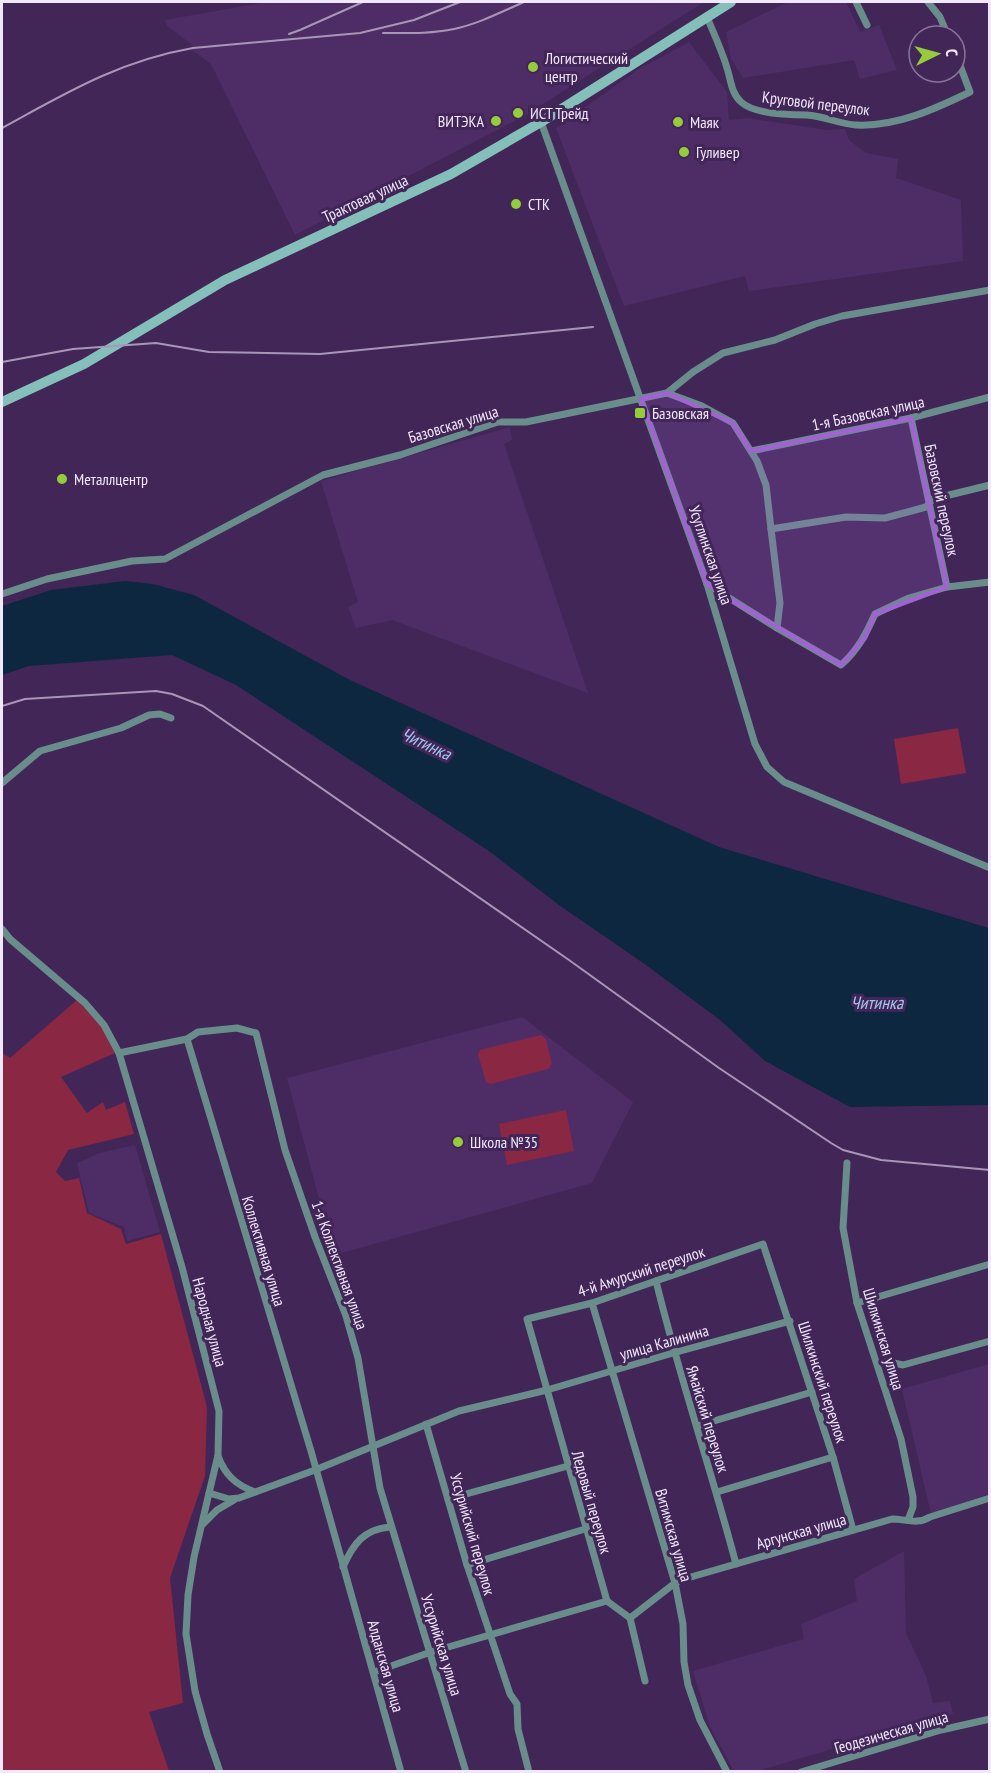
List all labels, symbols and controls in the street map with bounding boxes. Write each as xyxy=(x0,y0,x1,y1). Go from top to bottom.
north arrow xyxy=(907,24,967,84)
place label: Логистический центр xyxy=(544,48,628,86)
text: С xyxy=(942,48,962,58)
marker: Логистический центр xyxy=(526,60,540,74)
street label: Круговой переулок xyxy=(761,86,872,120)
place label: ИСТ Трейд xyxy=(530,103,589,123)
marker: ИСТ Трейд xyxy=(511,106,525,120)
place label: ВИТЭКА xyxy=(438,111,484,131)
place label: Маяк xyxy=(690,112,720,132)
marker: ВИТЭКА xyxy=(489,114,503,128)
marker: Маяк xyxy=(671,115,685,129)
place label: Гуливер xyxy=(696,142,740,162)
marker: Гуливер xyxy=(677,145,691,159)
street label: Трактовая улица xyxy=(319,169,411,227)
place label: СТК xyxy=(528,194,550,214)
marker: СТК xyxy=(509,197,523,211)
street label: 1-я Базовская улица xyxy=(810,391,926,435)
street label: Базовская улица xyxy=(406,401,500,447)
place label: Базовская xyxy=(652,403,709,423)
marker: Базовская xyxy=(633,406,647,420)
street label: Базовский переулок xyxy=(920,442,964,559)
place label: Металлцентр xyxy=(74,469,148,489)
marker: Металлцентр xyxy=(55,472,69,486)
street label: Усуглинская улица xyxy=(685,503,737,607)
water label: Читинка xyxy=(398,722,455,765)
water label: Читинка xyxy=(851,991,904,1014)
place label: Школа №35 xyxy=(470,1132,538,1152)
marker: Школа №35 xyxy=(451,1135,465,1149)
street label: Коллективная улица xyxy=(238,1194,290,1308)
street label: 1-я Коллективная улица xyxy=(307,1198,373,1332)
street label: 4-й Амурский переулок xyxy=(575,1241,708,1301)
street label: Народная улица xyxy=(188,1275,232,1369)
street label: Шилкинская улица xyxy=(859,1286,909,1392)
street label: Шилкинский переулок xyxy=(794,1319,852,1446)
street label: улица Калинина xyxy=(617,1320,711,1364)
street label: Ямайский переулок xyxy=(682,1363,734,1476)
street label: Ледовый переулок xyxy=(567,1447,616,1556)
street label: Уссурийский переулок xyxy=(446,1471,500,1598)
street label: Витимская улица xyxy=(651,1486,697,1584)
street label: Аргунская улица xyxy=(754,1509,848,1553)
street label: Уссурийская улица xyxy=(417,1592,467,1698)
street label: Алданская улица xyxy=(363,1618,409,1714)
street label: Геодезическая улица xyxy=(832,1706,950,1758)

